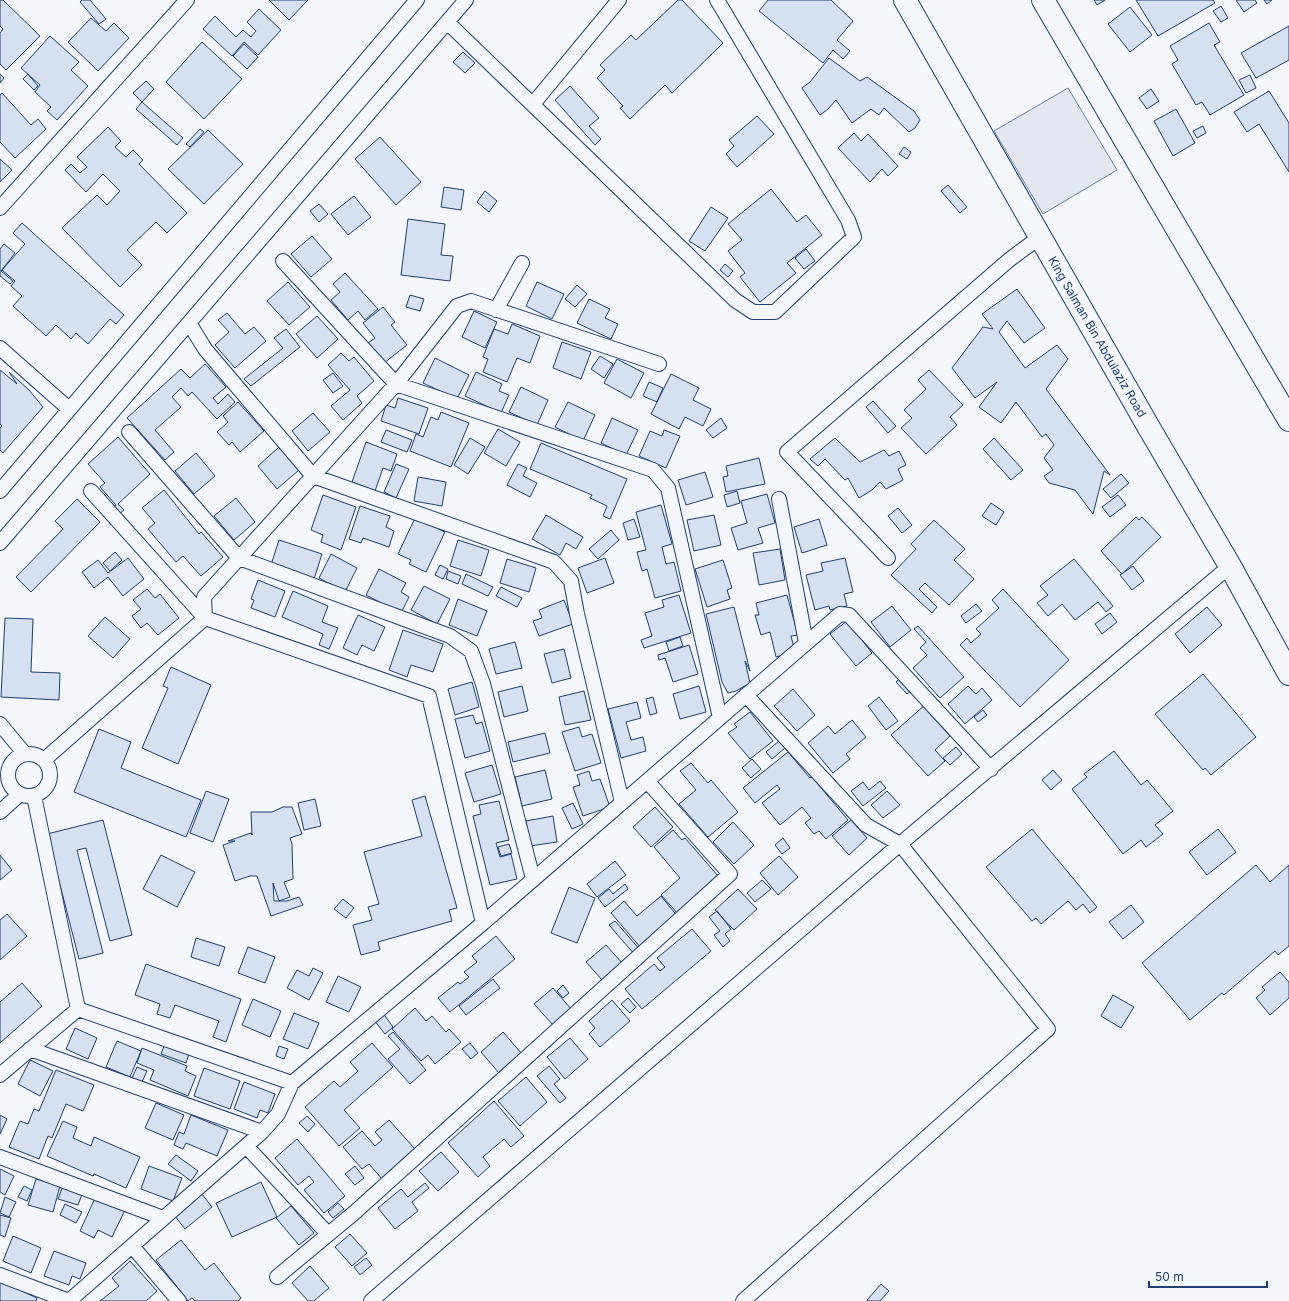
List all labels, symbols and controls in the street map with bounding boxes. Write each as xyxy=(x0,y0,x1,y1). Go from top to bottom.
street label: King Salman Bin Abdulaziz Road xyxy=(1045,254,1150,420)
scale bar xyxy=(1149,1263,1267,1289)
text: 50 m xyxy=(1155,1269,1184,1284)

